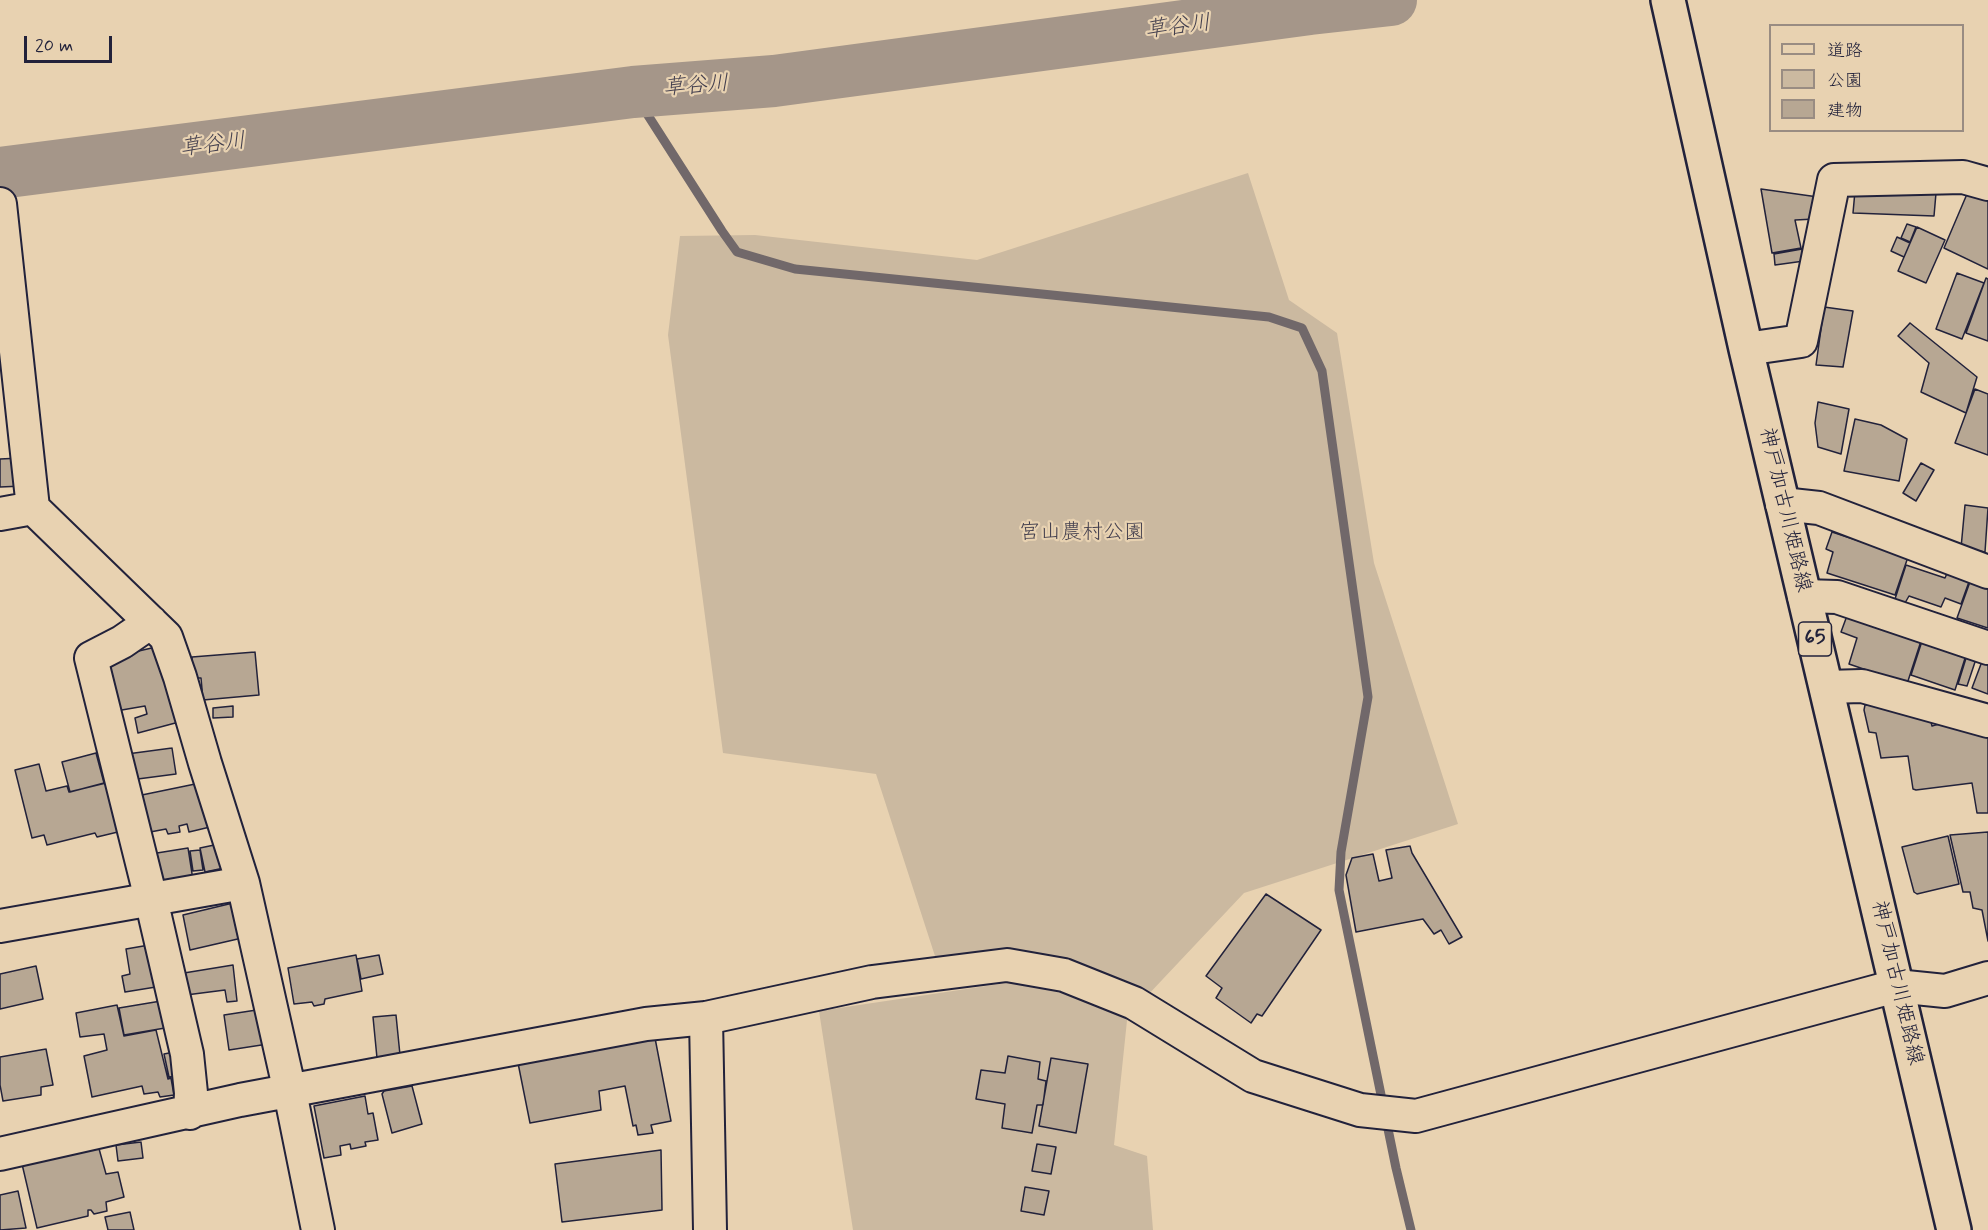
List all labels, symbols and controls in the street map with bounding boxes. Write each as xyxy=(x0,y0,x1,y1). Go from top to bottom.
water label: 草谷川 xyxy=(1144,11,1212,45)
scale bar xyxy=(27,24,116,62)
legend xyxy=(1769,24,1964,132)
text: 20 m xyxy=(35,34,73,58)
text: 道路 xyxy=(1827,39,1863,63)
text: 公園 xyxy=(1827,69,1863,93)
water label: 草谷川 xyxy=(662,72,730,102)
text: 建物 xyxy=(1827,99,1863,123)
water label: 草谷川 xyxy=(179,129,247,163)
street label: 神戸加古川姫路線 xyxy=(1753,425,1815,595)
park label: 宮山農村公園 xyxy=(1019,521,1145,547)
road number: 65 xyxy=(1798,622,1832,656)
street label: 神戸加古川姫路線 xyxy=(1865,898,1927,1068)

